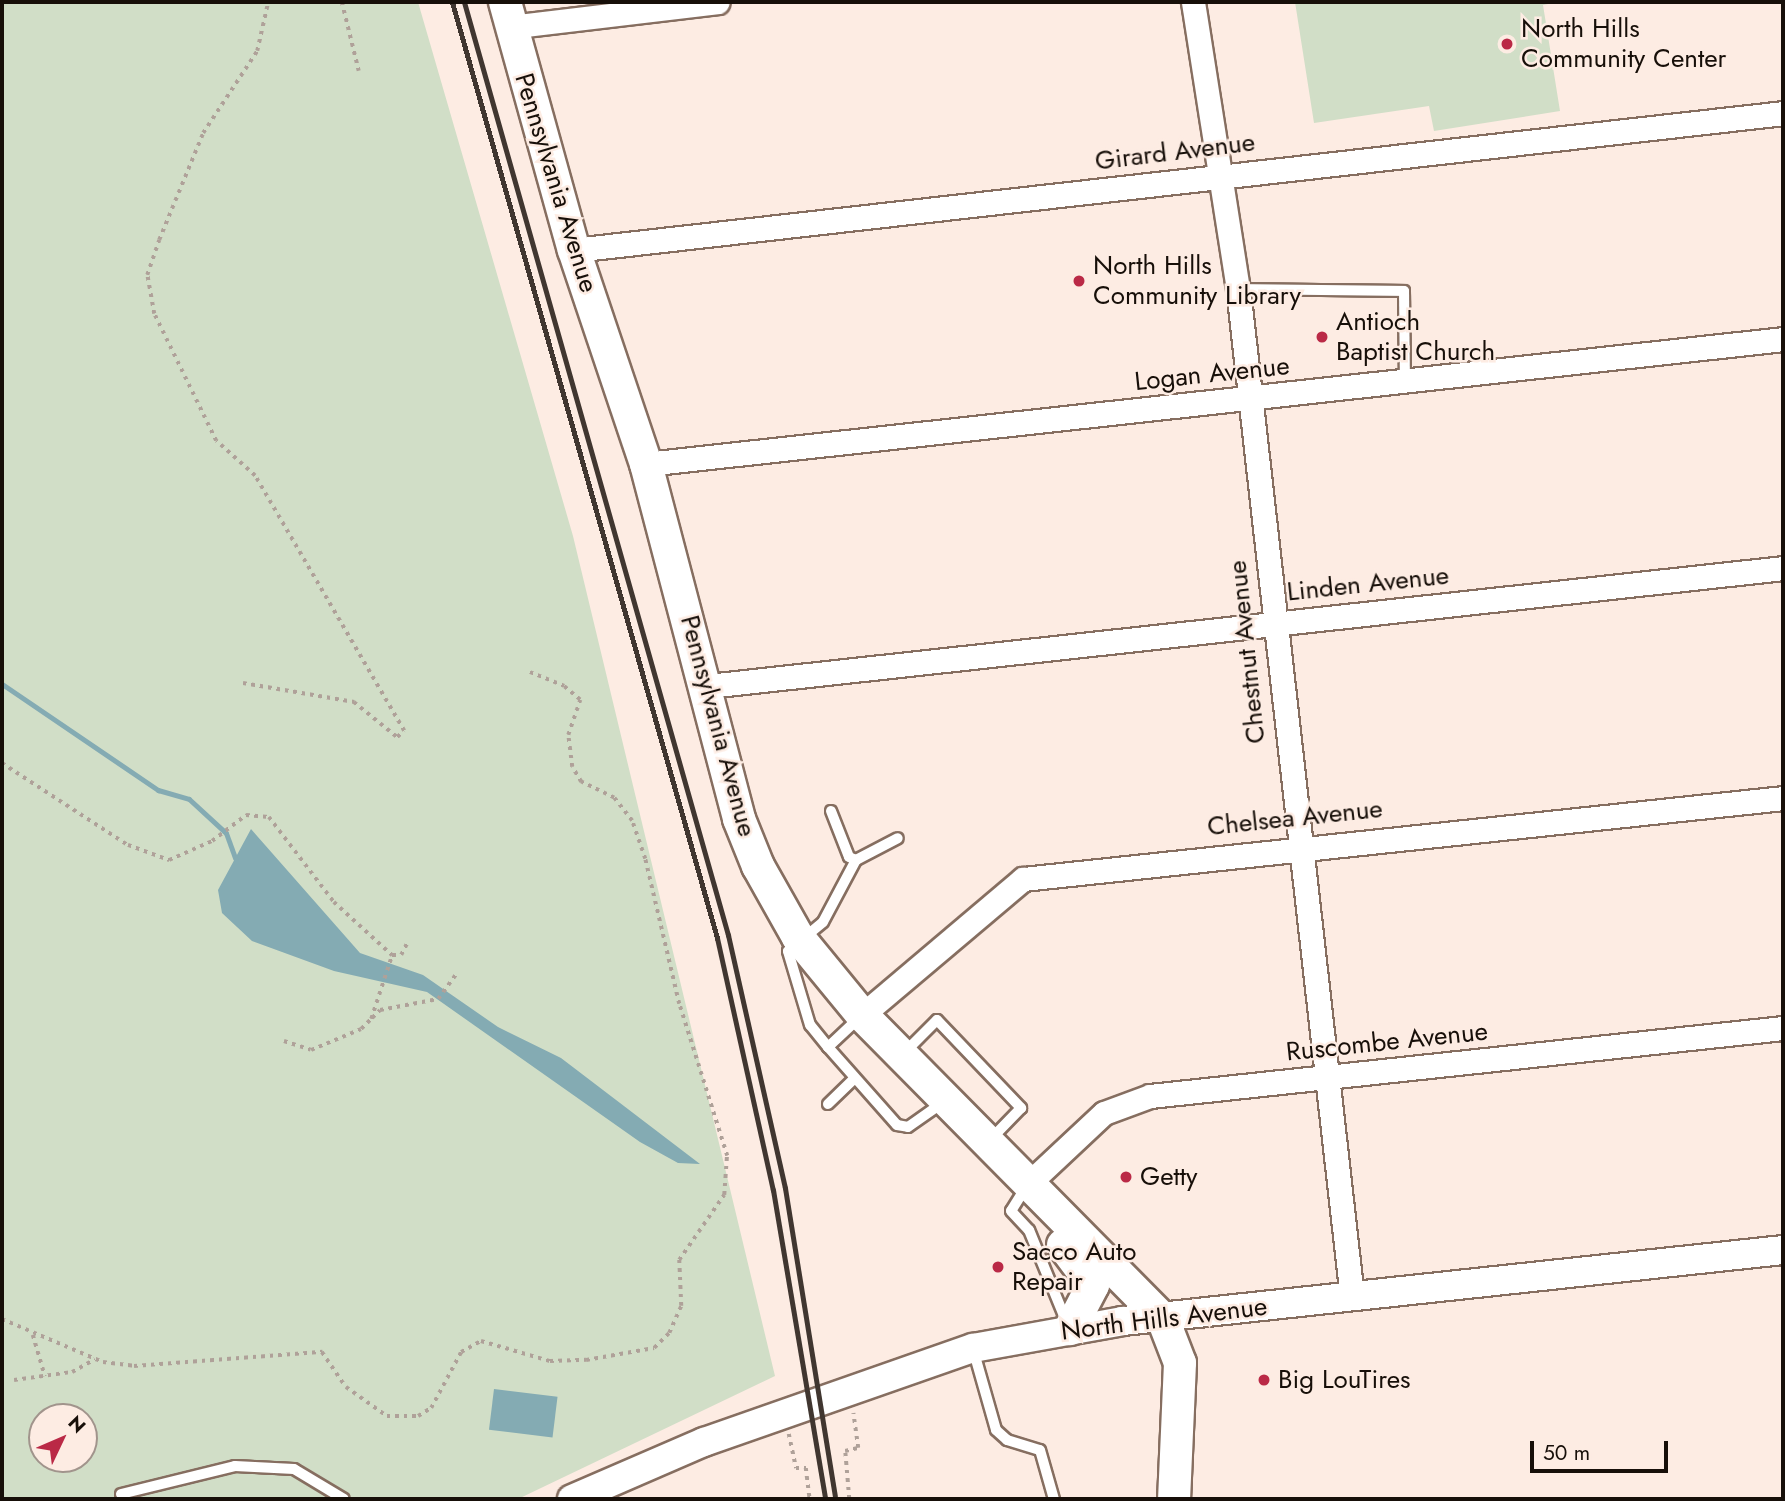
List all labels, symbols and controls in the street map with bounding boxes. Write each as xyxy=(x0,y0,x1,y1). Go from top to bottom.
place label: North Hills Community Center xyxy=(1521,13,1727,74)
marker: North Hills Community Center xyxy=(1499,36,1515,52)
street label: Pennsylvania Avenue xyxy=(508,70,604,296)
street label: Girard Avenue xyxy=(1093,127,1257,177)
place label: North Hills Community Library xyxy=(1093,250,1301,312)
marker: North Hills Community Library xyxy=(1071,273,1087,289)
place label: Antioch Baptist Church xyxy=(1336,306,1495,368)
marker: Antioch Baptist Church xyxy=(1314,329,1330,345)
street label: Logan Avenue xyxy=(1133,350,1291,398)
street label: Chestnut Avenue xyxy=(1222,559,1272,745)
street label: Linden Avenue xyxy=(1285,560,1451,608)
street label: Pennsylvania Avenue xyxy=(673,612,763,840)
street label: Chelsea Avenue xyxy=(1206,793,1384,843)
street label: Ruscombe Avenue xyxy=(1285,1016,1489,1068)
place label: Getty xyxy=(1140,1161,1197,1193)
marker: Getty xyxy=(1118,1169,1134,1185)
place label: Sacco Auto Repair xyxy=(1012,1236,1136,1298)
marker: Sacco Auto Repair xyxy=(990,1259,1006,1275)
street label: North Hills Avenue xyxy=(1059,1291,1269,1347)
place label: Big LouTires xyxy=(1278,1364,1411,1396)
marker: Big LouTires xyxy=(1256,1372,1272,1388)
north arrow xyxy=(28,1403,98,1473)
text: N xyxy=(62,1410,92,1439)
scale bar xyxy=(1533,1428,1671,1472)
text: 50 m xyxy=(1543,1438,1590,1468)

